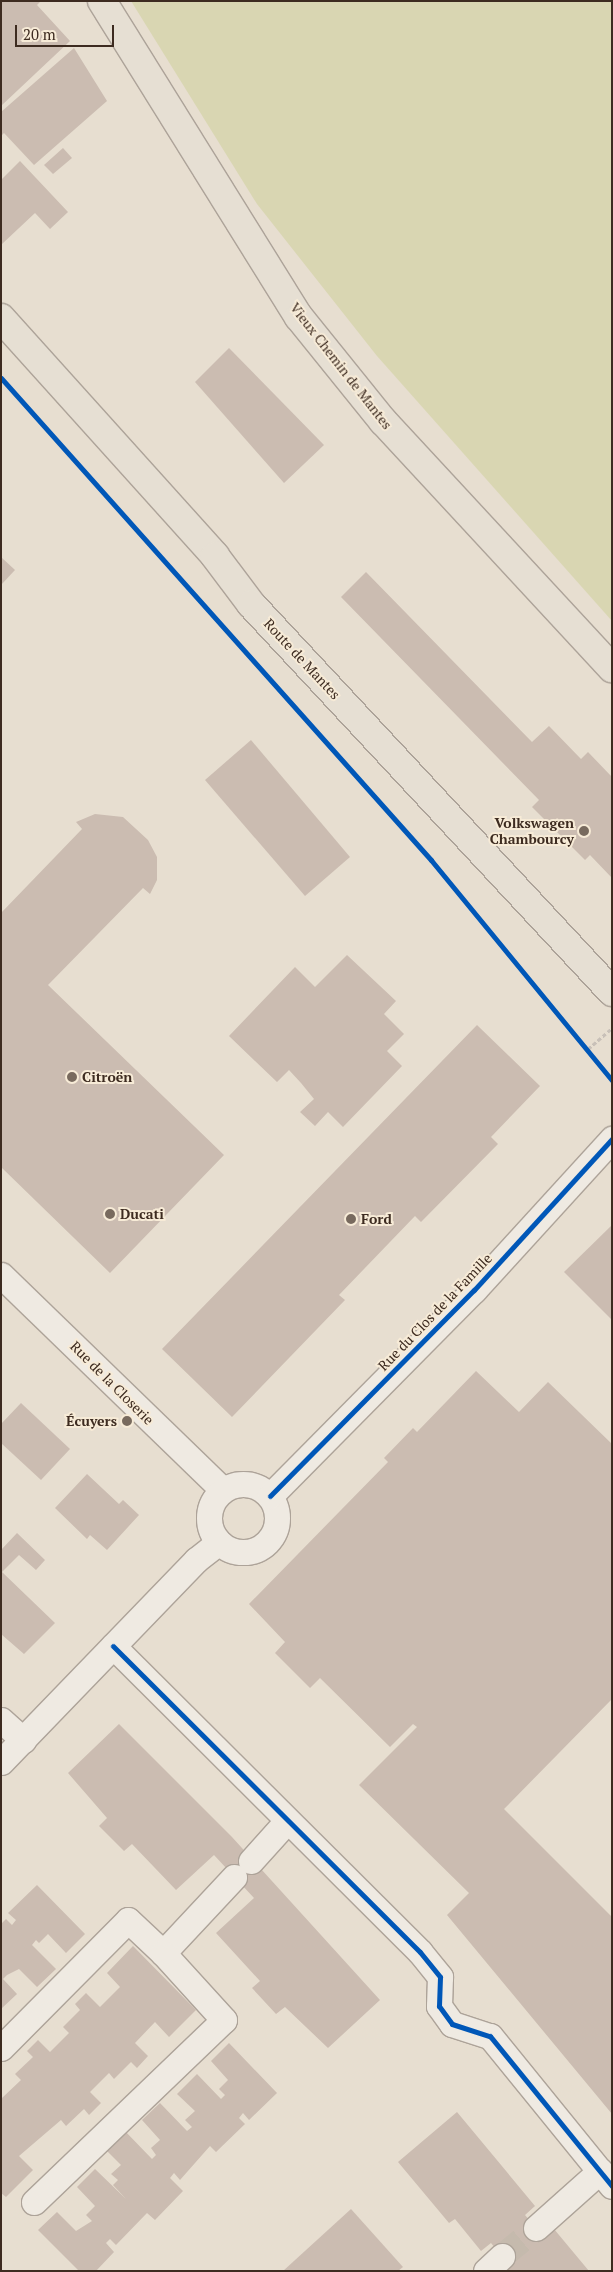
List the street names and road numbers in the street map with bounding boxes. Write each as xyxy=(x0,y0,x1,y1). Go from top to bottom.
street label: Vieux Chemin de Mantes xyxy=(286,299,396,433)
street label: Route de Mantes xyxy=(260,615,344,703)
street label: Rue du Clos de la Famille xyxy=(375,1250,495,1374)
street label: Rue de la Closerie xyxy=(67,1338,157,1428)

